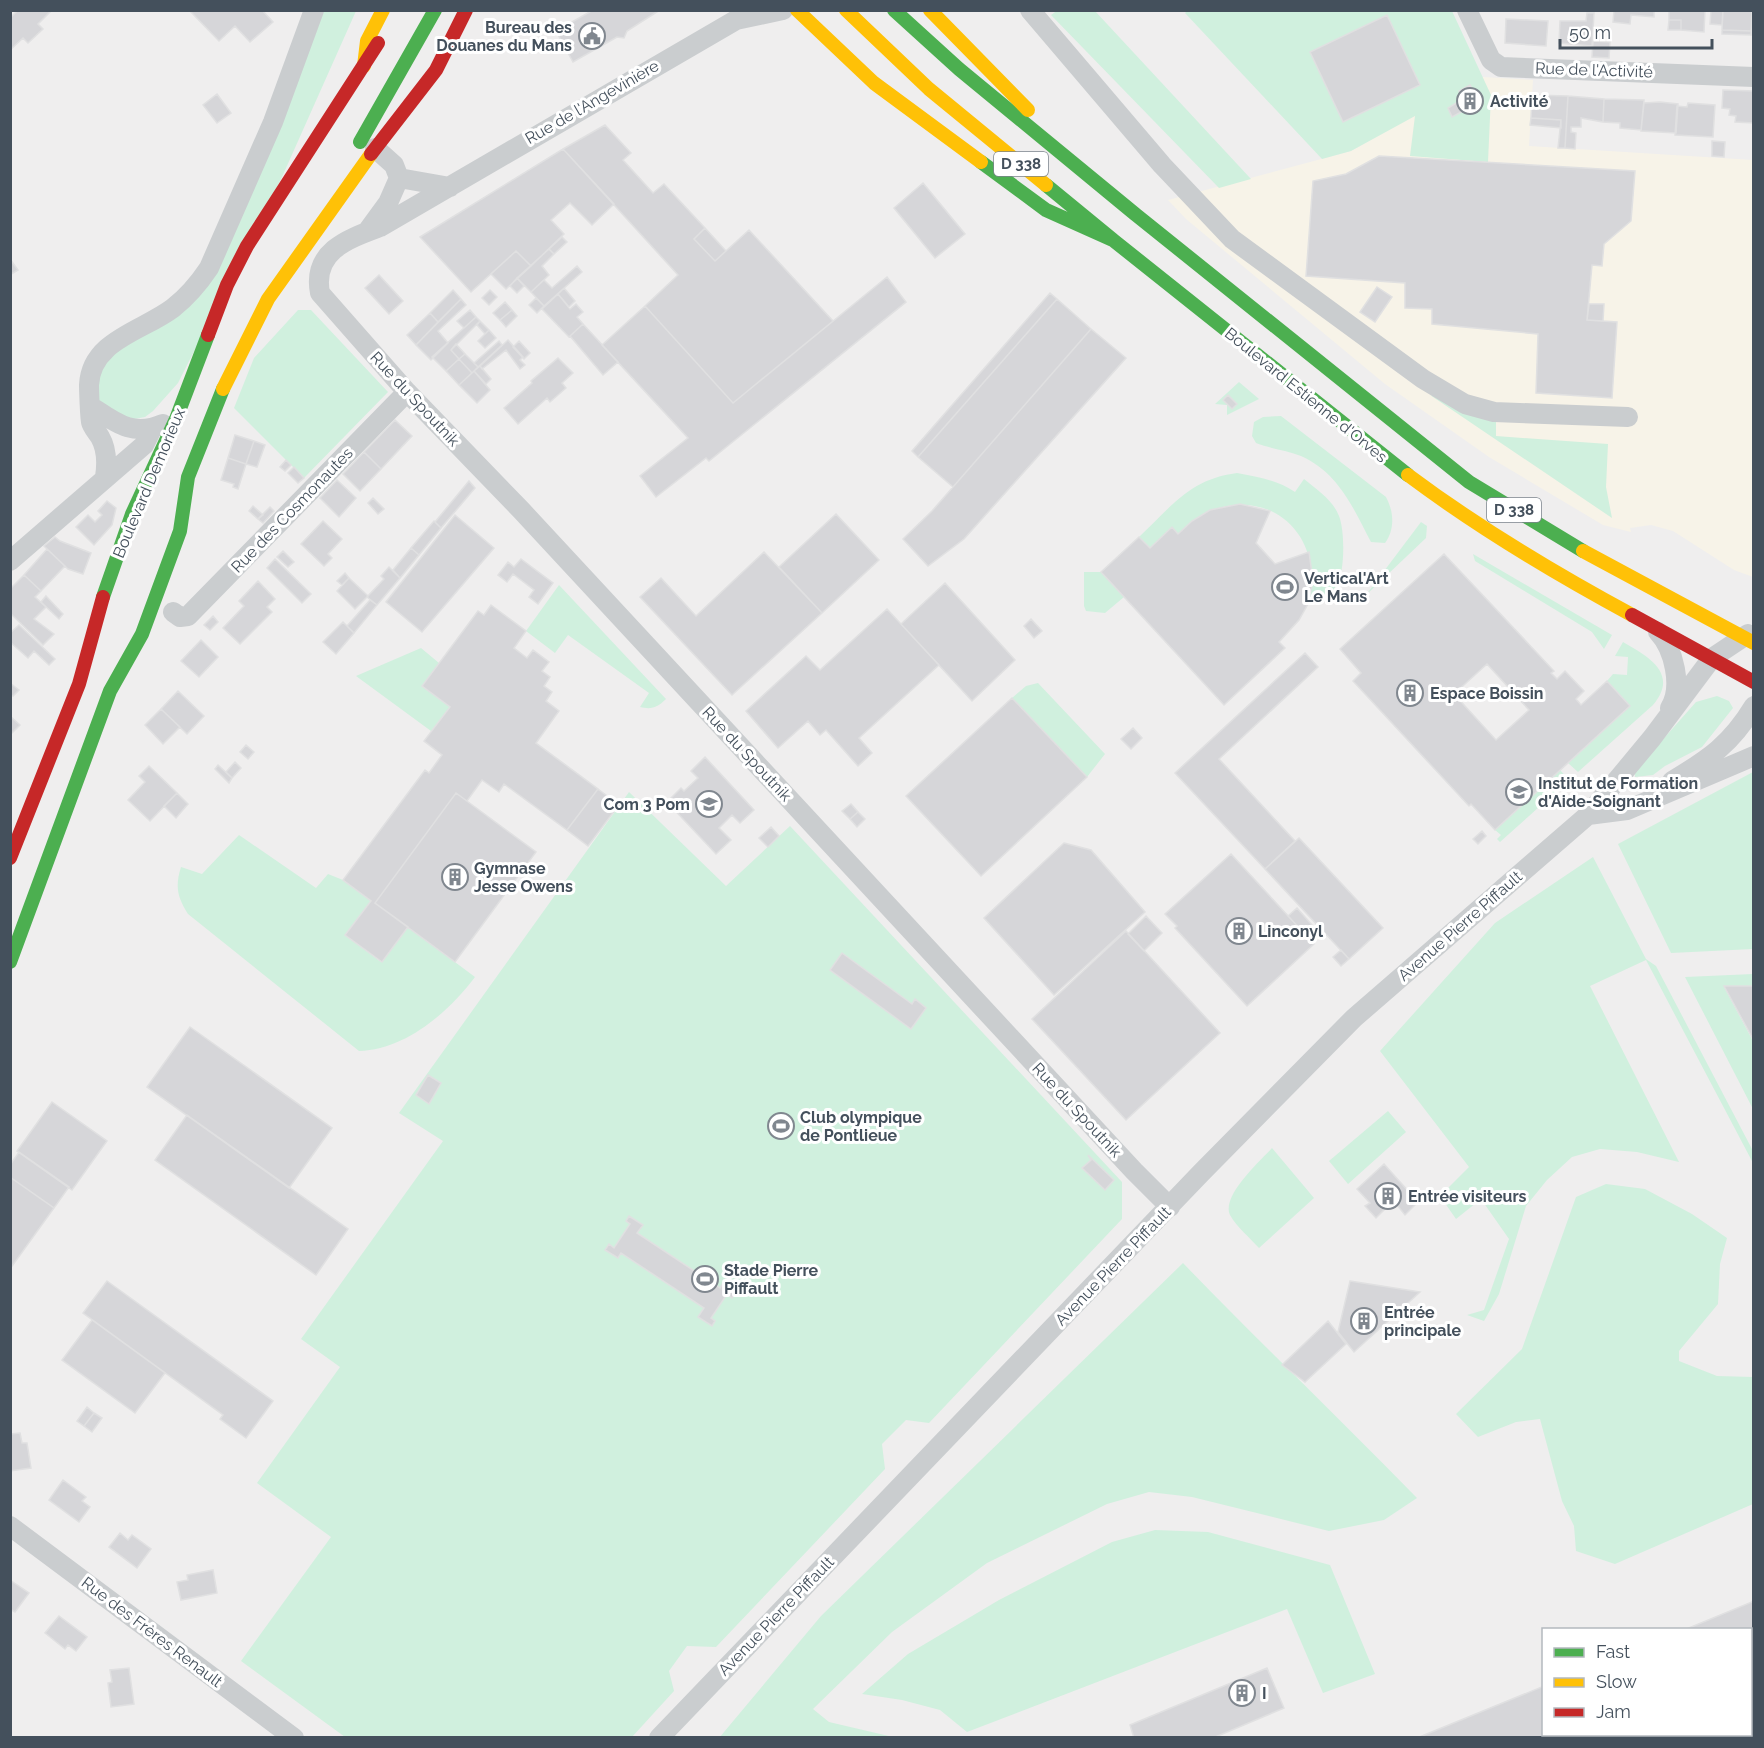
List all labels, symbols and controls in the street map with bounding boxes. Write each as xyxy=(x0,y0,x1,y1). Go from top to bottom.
scale bar xyxy=(1560,12,1712,50)
place label: Bureau des Douanes du Mans xyxy=(436,18,572,55)
public building icon: Bureau des Douanes du Mans xyxy=(577,21,607,51)
text: 50 m xyxy=(1569,22,1611,43)
street label: Rue de l'Angevinière xyxy=(522,56,662,148)
street label: Rue de l'Activité xyxy=(1535,58,1653,82)
building icon: Activité xyxy=(1455,86,1485,116)
place label: Activité xyxy=(1490,92,1549,111)
road number: D 338 xyxy=(994,152,1048,176)
street label: Boulevard Estienne d'Orves xyxy=(1221,324,1391,467)
street label: Rue du Spoutnik xyxy=(366,348,464,451)
street label: Boulevard Demorieux xyxy=(109,405,189,561)
street label: Rue des Cosmonautes xyxy=(227,443,357,577)
road number: D 338 xyxy=(1487,498,1541,522)
place label: Vertical'Art Le Mans xyxy=(1304,569,1389,606)
sports icon: Vertical'Art Le Mans xyxy=(1270,572,1300,602)
building icon: Espace Boissin xyxy=(1395,678,1425,708)
place label: Espace Boissin xyxy=(1430,684,1543,703)
street label: Rue du Spoutnik xyxy=(698,703,796,806)
place label: Institut de Formation d'Aide-Soignant xyxy=(1538,774,1698,811)
school or university icon: Institut de Formation d'Aide-Soignant xyxy=(1504,777,1534,807)
school or university icon: Com 3 Pom xyxy=(694,789,724,819)
place label: Com 3 Pom xyxy=(603,795,690,814)
place label: Gymnase Jesse Owens xyxy=(474,859,573,896)
building icon: Gymnase Jesse Owens xyxy=(440,862,470,892)
street label: Avenue Pierre Piffault xyxy=(1394,867,1526,985)
building icon: Linconyl xyxy=(1224,916,1254,946)
place label: Linconyl xyxy=(1258,922,1324,941)
street label: Rue du Spoutnik xyxy=(1028,1059,1126,1162)
place label: Club olympique de Pontlieue xyxy=(800,1108,922,1145)
sports icon: Club olympique de Pontlieue xyxy=(766,1111,796,1141)
building icon: Entrée visiteurs xyxy=(1373,1181,1403,1211)
place label: Entrée visiteurs xyxy=(1408,1187,1527,1206)
street label: Avenue Pierre Piffault xyxy=(1051,1202,1175,1329)
place label: Stade Pierre Piffault xyxy=(724,1261,819,1298)
sports icon: Stade Pierre Piffault xyxy=(690,1264,720,1294)
place label: Entrée principale xyxy=(1384,1303,1462,1340)
building icon: Entrée principale xyxy=(1349,1306,1379,1336)
street label: Avenue Pierre Piffault xyxy=(714,1552,838,1679)
street label: Rue des Frères Renault xyxy=(78,1573,227,1692)
legend xyxy=(1542,1628,1752,1736)
text: Fast xyxy=(1596,1641,1630,1662)
text: Slow xyxy=(1596,1671,1637,1692)
building icon: I xyxy=(1227,1678,1257,1708)
place label: I xyxy=(1262,1684,1267,1703)
text: Jam xyxy=(1596,1701,1631,1722)

